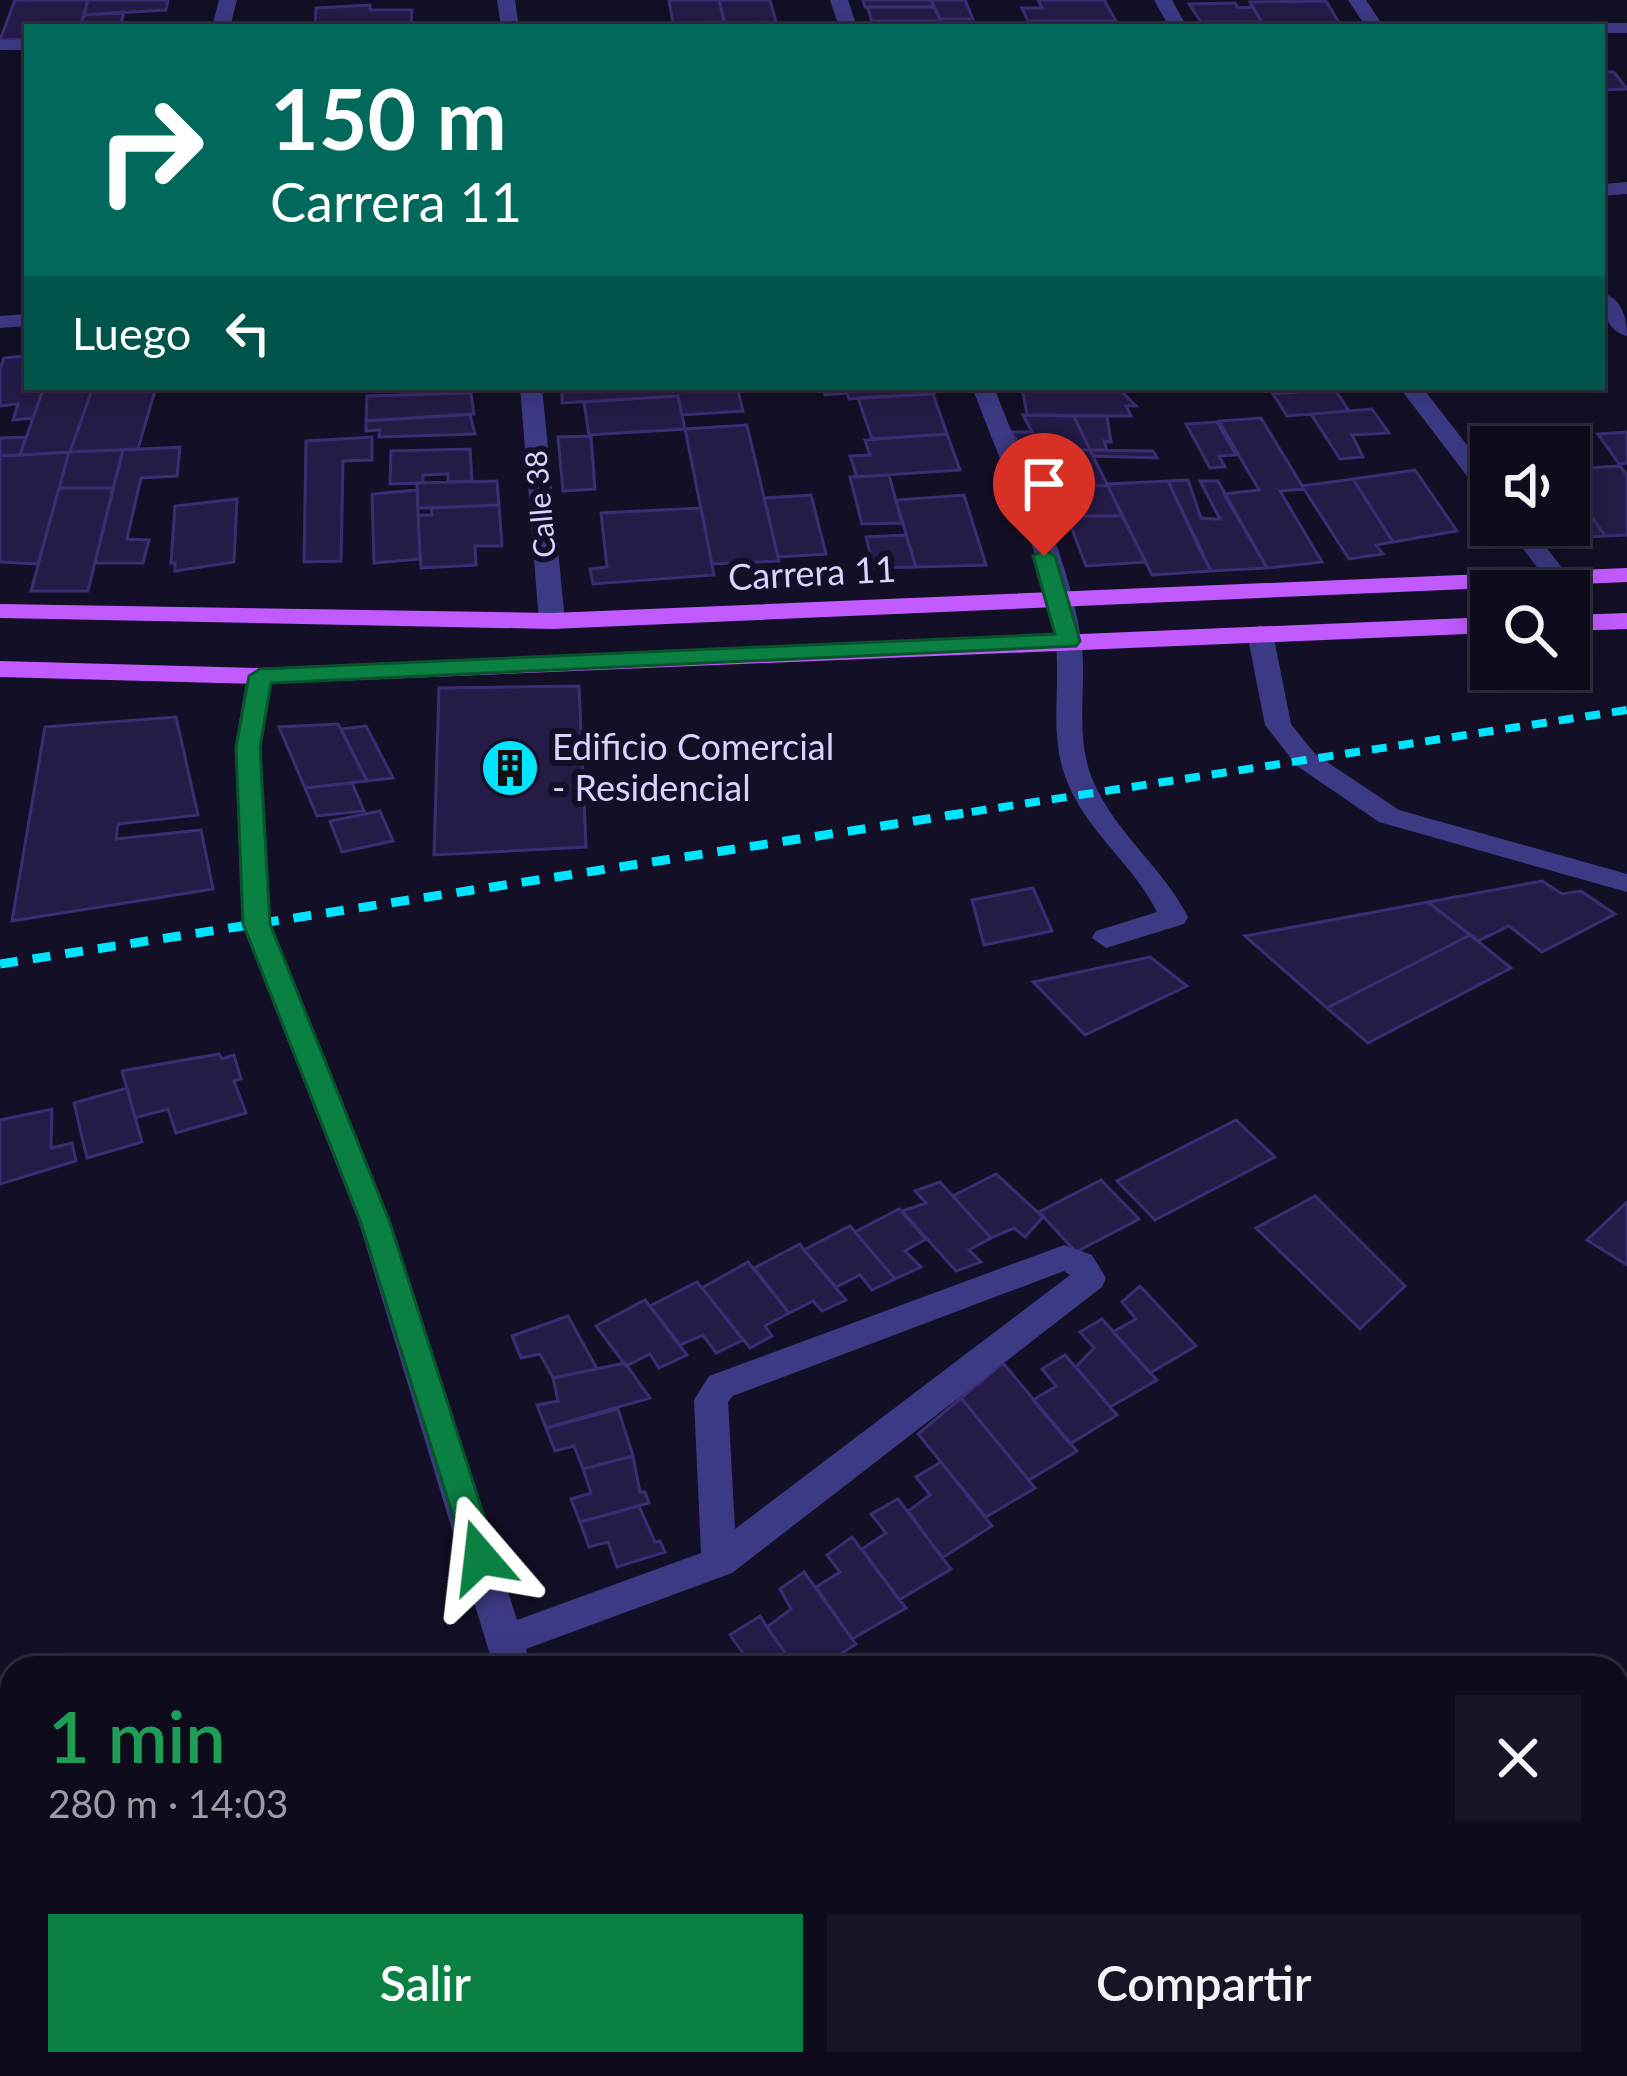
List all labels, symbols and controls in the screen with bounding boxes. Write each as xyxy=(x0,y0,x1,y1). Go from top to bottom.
text: 150 m xyxy=(270,67,507,168)
icon: right xyxy=(72,72,228,228)
text: Carrera 11 xyxy=(270,169,522,234)
icon: left xyxy=(215,300,281,366)
text: Luego xyxy=(72,306,191,360)
map controls xyxy=(1470,426,1590,690)
button: sound xyxy=(1470,426,1590,546)
pin xyxy=(993,433,1095,556)
street label: Calle 38 xyxy=(516,449,562,559)
icon: arrive xyxy=(1011,451,1077,517)
street label: Carrera 11 xyxy=(727,546,897,598)
button: search xyxy=(1470,570,1590,690)
place label: Edificio Comercial - Residencial xyxy=(552,724,834,809)
building icon: Edificio Comercial - Residencial xyxy=(479,737,541,799)
position arrow xyxy=(417,1494,543,1620)
text: 1 min xyxy=(48,1692,226,1778)
button: close xyxy=(1455,1695,1581,1821)
text: 280 m · 14:03 xyxy=(48,1780,288,1826)
button: Salir xyxy=(48,1914,803,2052)
button: Compartir xyxy=(827,1914,1581,2052)

